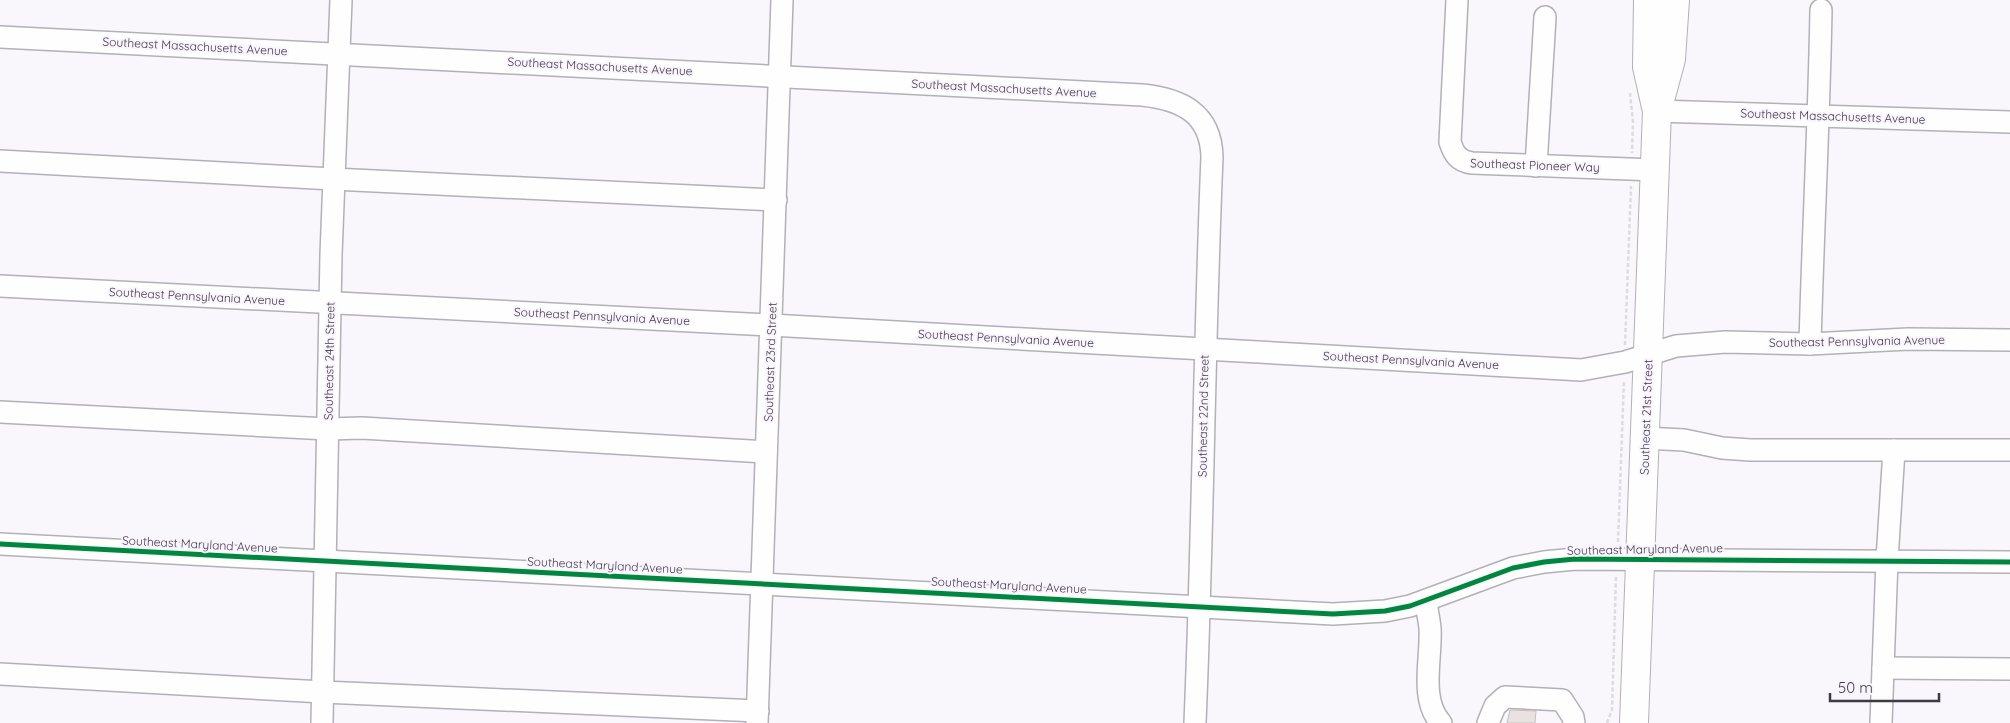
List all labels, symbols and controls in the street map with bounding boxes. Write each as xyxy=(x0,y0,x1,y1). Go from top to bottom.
street label: Southeast Massachusetts Avenue xyxy=(102,34,288,58)
street label: Southeast Massachusetts Avenue xyxy=(507,54,693,78)
street label: Southeast Massachusetts Avenue xyxy=(911,76,1097,100)
street label: Southeast Massachusetts Avenue xyxy=(1740,105,1926,127)
street label: Southeast Pioneer Way xyxy=(1470,155,1600,175)
street label: Southeast Pennsylvania Avenue xyxy=(109,284,286,308)
street label: Southeast 24th Street xyxy=(320,302,338,420)
street label: Southeast 23rd Street xyxy=(760,302,780,422)
street label: Southeast Pennsylvania Avenue xyxy=(514,304,691,328)
street label: Southeast Pennsylvania Avenue xyxy=(918,326,1095,350)
street label: Southeast Pennsylvania Avenue xyxy=(1769,332,1945,350)
street label: Southeast Pennsylvania Avenue xyxy=(1323,348,1500,372)
street label: Southeast 22nd Street xyxy=(1194,355,1212,477)
street label: Southeast 21st Street xyxy=(1636,359,1656,475)
street label: Southeast Maryland Avenue xyxy=(122,532,278,556)
street label: Southeast Maryland Avenue xyxy=(1567,540,1723,558)
street label: Southeast Maryland Avenue xyxy=(527,553,683,577)
street label: Southeast Maryland Avenue xyxy=(931,573,1087,597)
scale bar xyxy=(1830,670,1939,702)
text: 50 m xyxy=(1838,678,1873,697)

